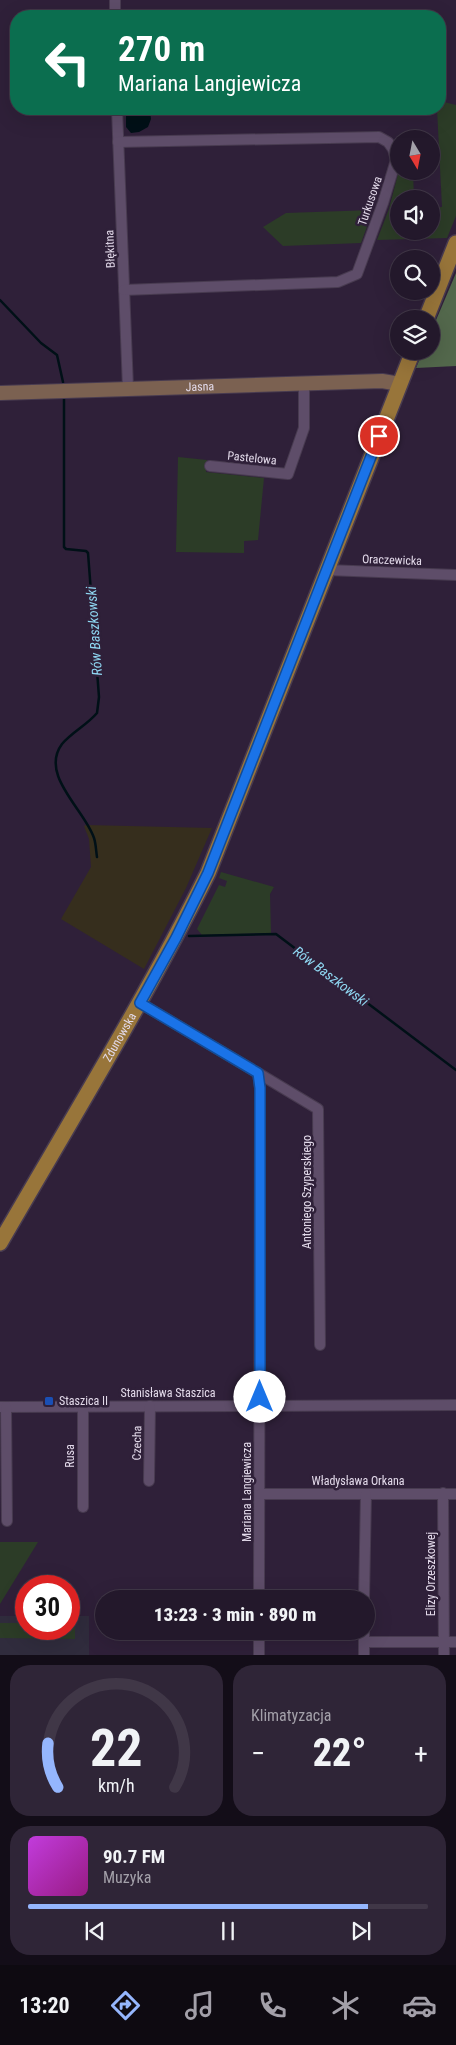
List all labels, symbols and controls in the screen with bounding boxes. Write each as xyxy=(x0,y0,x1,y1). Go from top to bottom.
text: 270 m xyxy=(118,29,205,70)
icon: left xyxy=(35,30,100,95)
text: Mariana Langiewicza xyxy=(118,71,301,96)
north arrow xyxy=(390,130,440,180)
map controls xyxy=(390,130,440,360)
street label: Turkusowa xyxy=(355,174,385,228)
button: sound xyxy=(390,190,440,240)
street label: Błękitna xyxy=(102,229,118,268)
button: search xyxy=(390,250,440,300)
button: layers xyxy=(390,310,440,360)
street label: Jasna xyxy=(185,379,215,394)
pin xyxy=(358,415,400,457)
icon: arrive xyxy=(365,422,393,450)
street label: Pastelowa xyxy=(227,448,277,468)
street label: Oraczewicka xyxy=(362,552,422,568)
water label: Rów Baszkowski xyxy=(83,585,105,676)
water label: Rów Baszkowski xyxy=(291,943,372,1010)
street label: Zdunowska xyxy=(100,1010,139,1064)
street label: Antoniego Szyperskiego xyxy=(300,1135,314,1249)
position arrow xyxy=(233,1370,285,1422)
street label: Stanisława Staszica xyxy=(121,1386,216,1400)
place label: Staszica II xyxy=(59,1394,108,1408)
marker: Staszica II xyxy=(43,1395,55,1407)
street label: Czecha xyxy=(130,1425,144,1460)
street label: Mariana Langiewicza xyxy=(240,1442,254,1542)
street label: Rusa xyxy=(63,1444,77,1468)
street label: Władysława Orkana xyxy=(312,1474,405,1488)
street label: Elizy Orzeszkowej xyxy=(424,1532,438,1616)
speed limit sign: 30 xyxy=(15,1575,80,1640)
text: 13:23 · 3 min · 890 m xyxy=(154,1603,316,1626)
text: Klimatyzacja xyxy=(251,1706,332,1725)
text: 22 xyxy=(90,1718,143,1779)
text: 22° xyxy=(313,1731,366,1775)
text: − xyxy=(251,1737,265,1770)
text: + xyxy=(414,1737,428,1770)
text: km/h xyxy=(98,1775,135,1796)
text: 90.7 FM xyxy=(103,1845,165,1868)
text: Muzyka xyxy=(103,1868,151,1887)
icon: previous xyxy=(81,1917,109,1945)
icon: pause xyxy=(214,1917,242,1945)
icon: next xyxy=(347,1917,375,1945)
icon: directions xyxy=(108,1988,143,2023)
icon: music xyxy=(182,1988,217,2023)
icon: phone xyxy=(255,1988,290,2023)
icon: climate xyxy=(328,1988,363,2023)
icon: car xyxy=(402,1988,437,2023)
text: 13:20 xyxy=(19,1993,70,2018)

